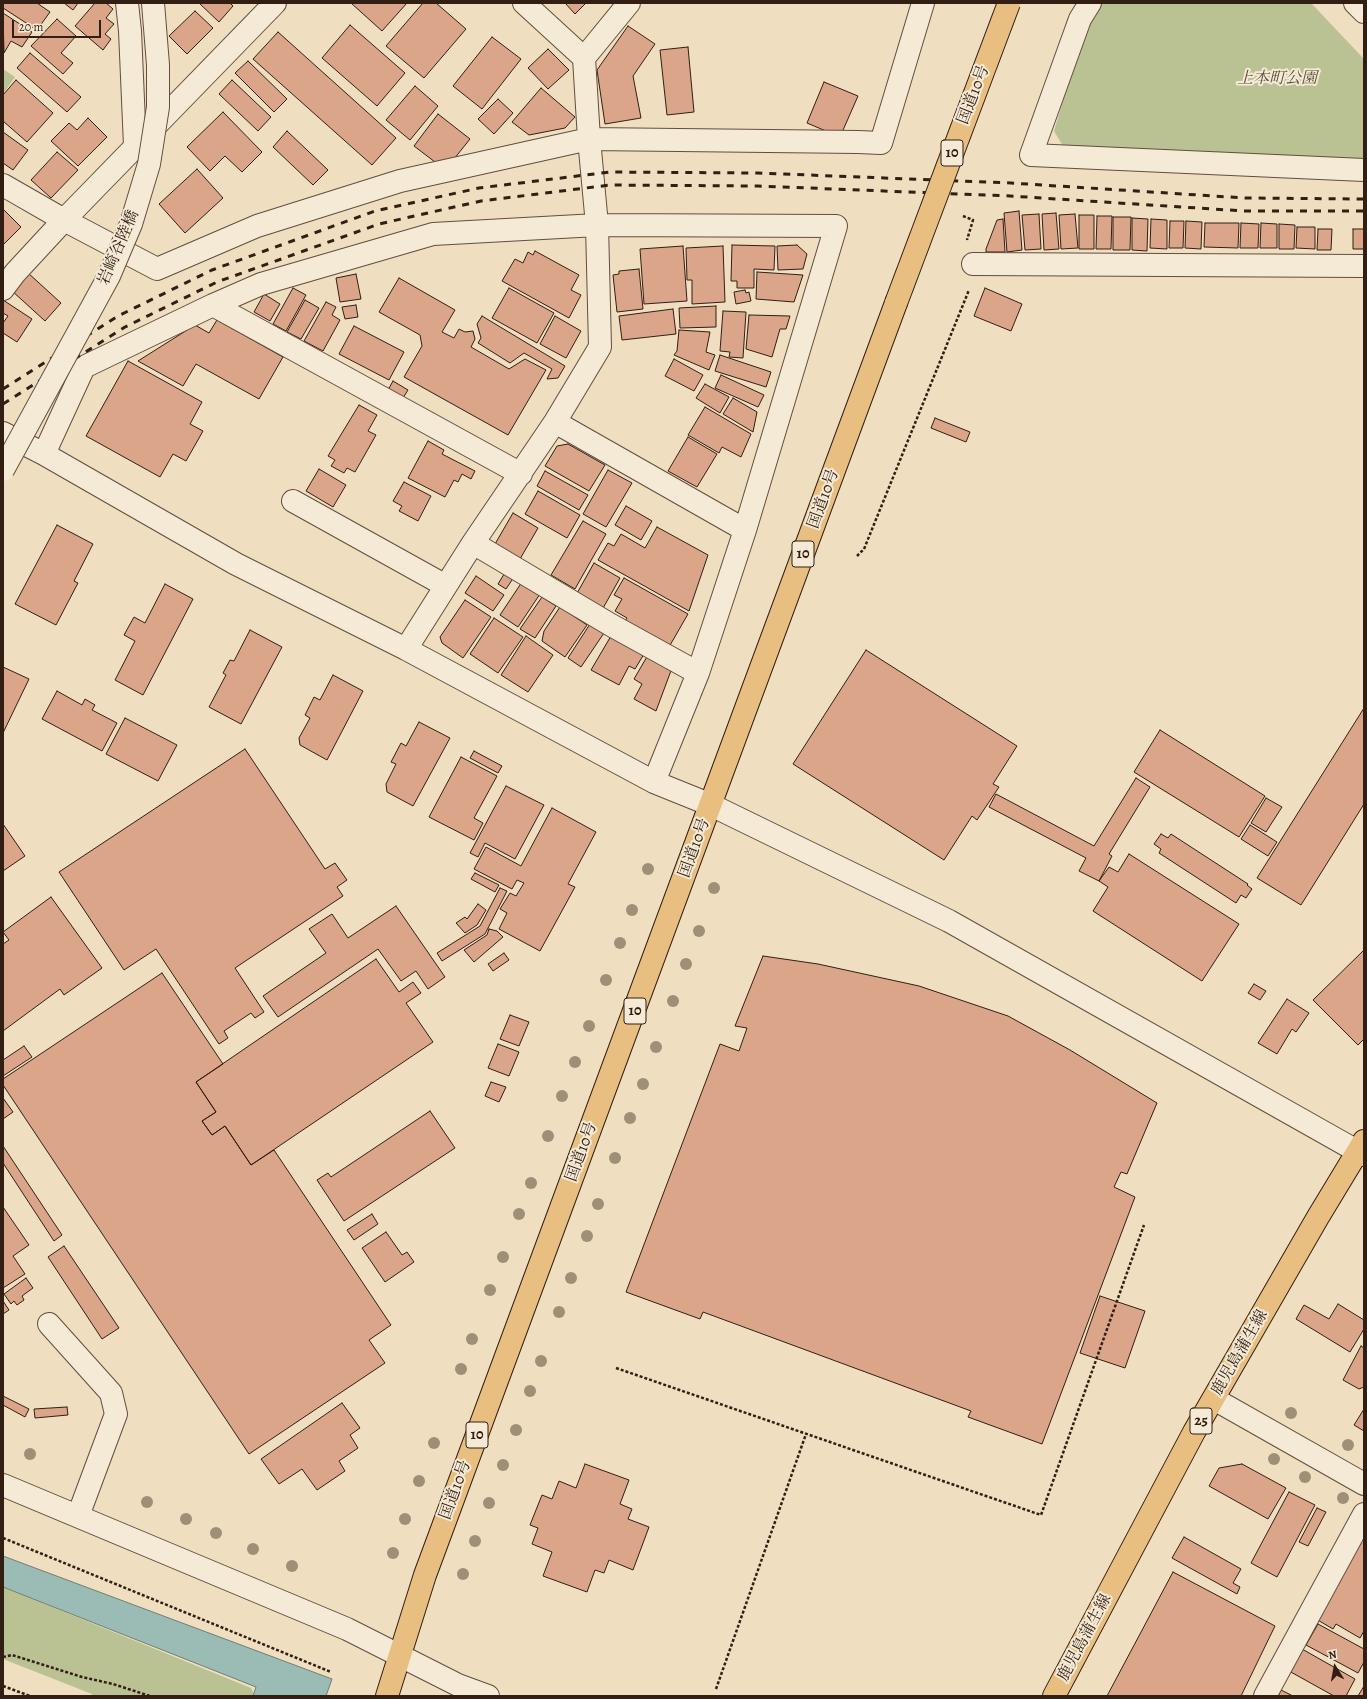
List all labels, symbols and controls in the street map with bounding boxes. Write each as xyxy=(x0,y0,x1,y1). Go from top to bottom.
scale bar xyxy=(14,12,103,38)
text: 20 m xyxy=(19,19,43,35)
street label: 国道10号 xyxy=(954,63,994,127)
park label: 上本町公園 xyxy=(1237,69,1317,89)
road number: 10 xyxy=(941,140,963,166)
street label: 岩崎谷陸橋 xyxy=(95,207,143,289)
street label: 国道10号 xyxy=(804,467,844,531)
road number: 10 xyxy=(792,541,814,567)
street label: 国道10号 xyxy=(675,816,715,880)
road number: 10 xyxy=(624,998,646,1024)
street label: 国道10号 xyxy=(562,1120,602,1184)
street label: 鹿児島蒲生線 xyxy=(1208,1307,1272,1399)
road number: 25 xyxy=(1190,1408,1212,1434)
road number: 10 xyxy=(466,1422,488,1448)
street label: 国道10号 xyxy=(436,1458,476,1522)
street label: 鹿児島蒲生線 xyxy=(1054,1591,1116,1685)
north arrow xyxy=(1315,1647,1355,1687)
text: N xyxy=(1327,1647,1338,1663)

